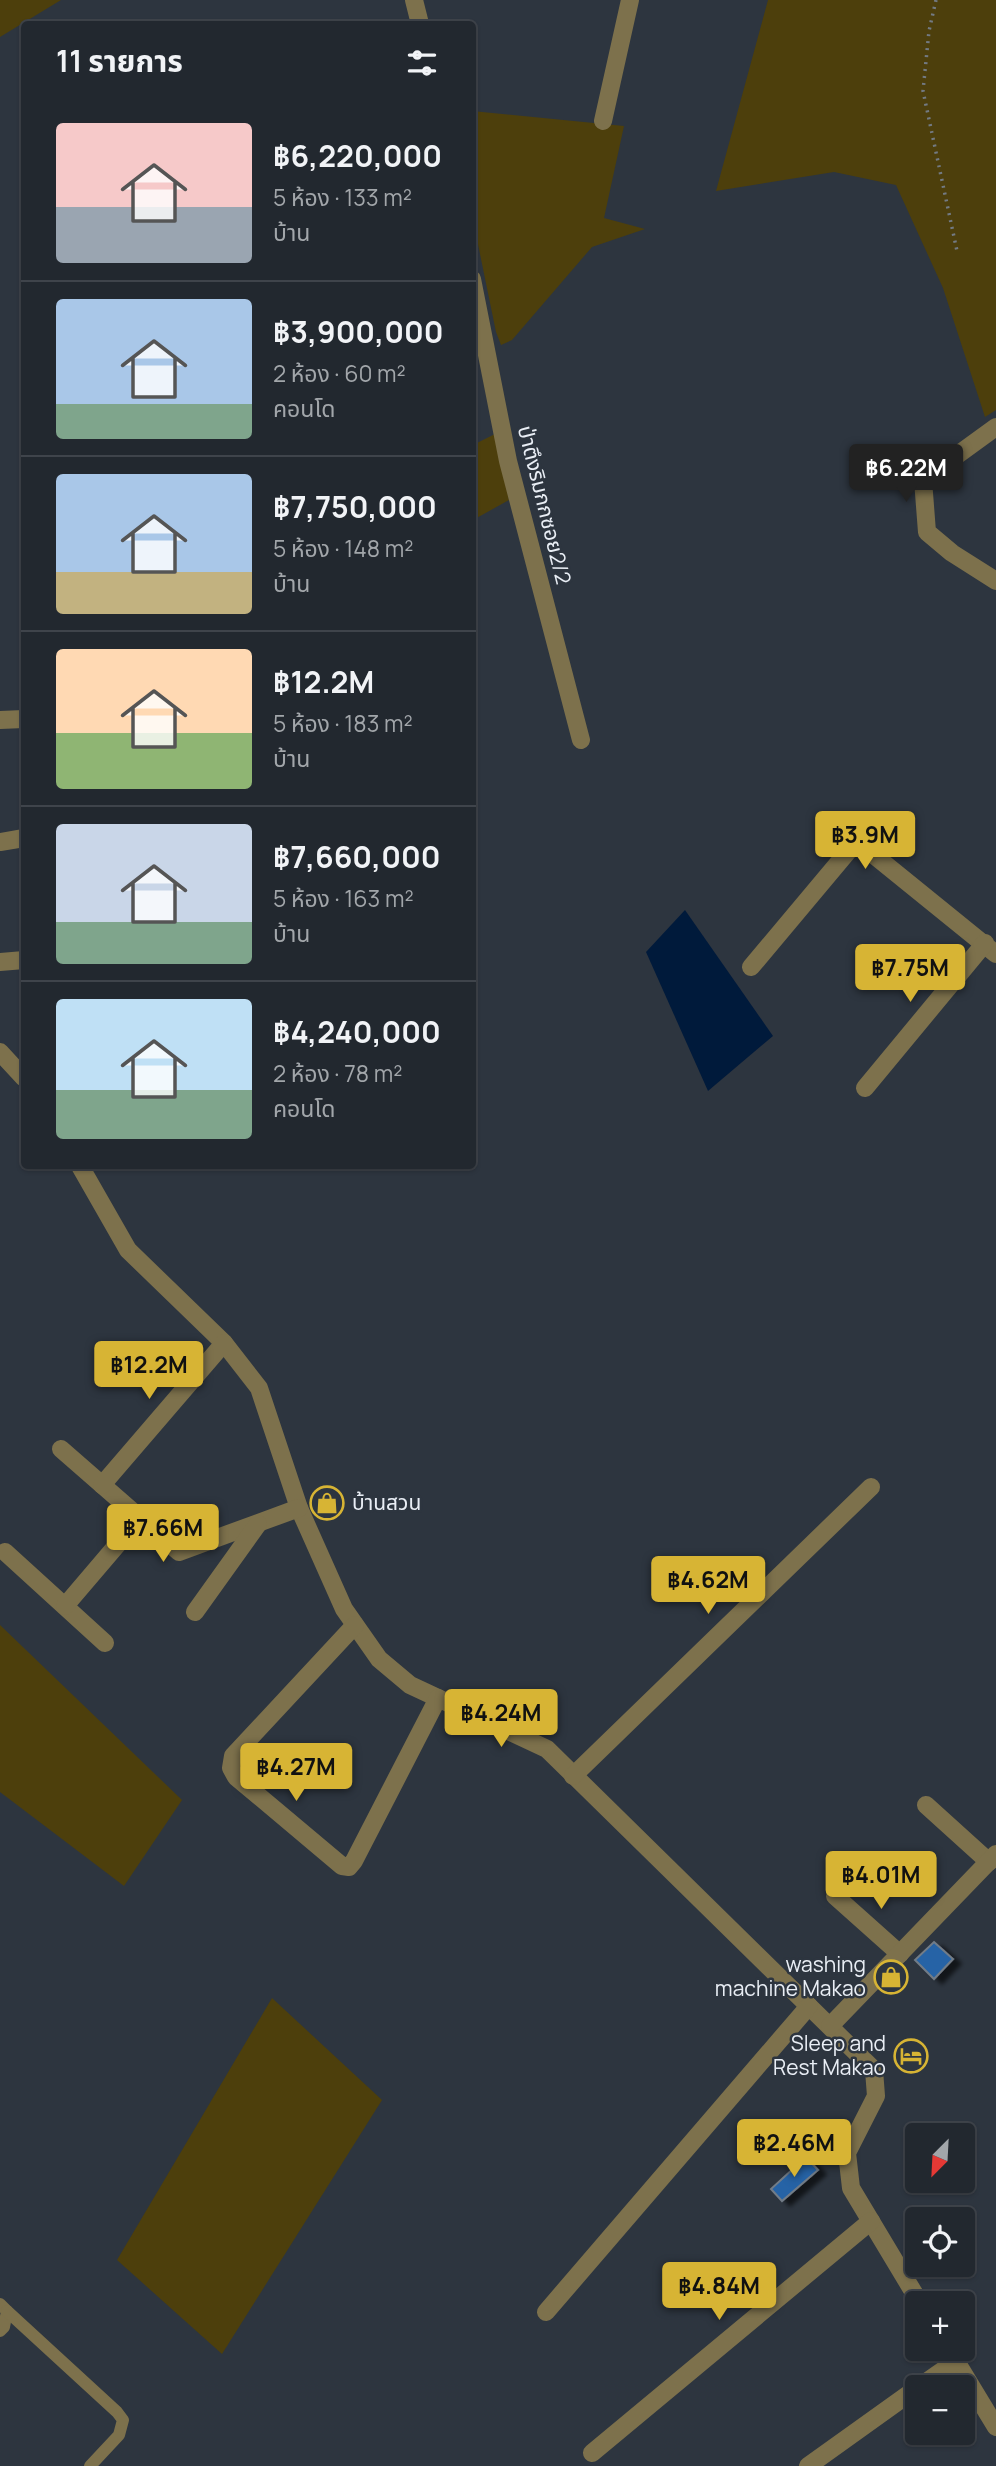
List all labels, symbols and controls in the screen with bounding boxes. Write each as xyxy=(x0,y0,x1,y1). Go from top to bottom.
text: 11 รายการ xyxy=(56,40,183,81)
icon: filters xyxy=(403,44,441,82)
text: ฿6,220,000 xyxy=(273,135,442,176)
icon: home xyxy=(112,151,196,235)
text: 5 ห้อง · 133 m² xyxy=(273,181,412,213)
text: บ้าน xyxy=(273,216,310,248)
text: ฿3,900,000 xyxy=(273,311,443,352)
icon: home xyxy=(112,327,196,411)
text: 2 ห้อง · 60 m² xyxy=(273,357,406,389)
text: คอนโด xyxy=(273,392,335,424)
street label: ป่าตึงริมกกซอย2/2 xyxy=(512,423,578,587)
pin: ฿6.22M xyxy=(849,444,963,504)
text: ฿6.22M xyxy=(865,451,947,483)
text: ฿7,750,000 xyxy=(273,486,437,527)
icon: home xyxy=(112,502,196,586)
text: 5 ห้อง · 148 m² xyxy=(273,532,414,564)
text: บ้าน xyxy=(273,567,310,599)
text: ฿12.2M xyxy=(273,661,374,702)
icon: home xyxy=(112,677,196,761)
text: 5 ห้อง · 183 m² xyxy=(273,707,413,739)
text: บ้าน xyxy=(273,742,310,774)
pin: ฿3.9M xyxy=(816,812,914,871)
text: ฿3.9M xyxy=(831,818,899,850)
text: ฿7,660,000 xyxy=(273,836,440,877)
icon: home xyxy=(112,852,196,936)
text: 5 ห้อง · 163 m² xyxy=(273,882,414,914)
text: บ้าน xyxy=(273,917,310,949)
pin: ฿7.75M xyxy=(853,944,967,1004)
text: ฿7.75M xyxy=(871,951,949,983)
text: ฿4,240,000 xyxy=(273,1011,441,1052)
icon: home xyxy=(112,1027,196,1111)
text: 2 ห้อง · 78 m² xyxy=(273,1057,402,1089)
text: คอนโด xyxy=(273,1092,335,1124)
pin: ฿12.2M xyxy=(92,1342,206,1401)
text: ฿12.2M xyxy=(110,1348,188,1380)
shop icon: บ้านสวน xyxy=(308,1484,346,1522)
place label: บ้านสวน xyxy=(352,1488,421,1516)
pin: ฿7.66M xyxy=(106,1504,220,1564)
text: ฿7.66M xyxy=(123,1511,203,1543)
pin: ฿4.62M xyxy=(651,1556,765,1616)
text: ฿4.62M xyxy=(667,1563,749,1595)
pin: ฿4.24M xyxy=(444,1690,558,1749)
text: ฿4.24M xyxy=(461,1696,541,1728)
pin: ฿4.27M xyxy=(239,1744,353,1803)
text: ฿4.27M xyxy=(256,1750,336,1782)
pin: ฿4.01M xyxy=(824,1852,938,1911)
text: ฿4.01M xyxy=(842,1858,920,1890)
place label: washing machine Makao xyxy=(715,1950,866,2002)
shop icon: washing machine Makao xyxy=(872,1958,910,1996)
place label: Sleep and Rest Makao xyxy=(773,2029,886,2081)
hotel icon: Sleep and Rest Makao xyxy=(892,2037,930,2075)
pin: ฿2.46M xyxy=(737,2120,851,2179)
north arrow xyxy=(905,2123,975,2193)
map controls xyxy=(905,2123,975,2445)
text: ฿2.46M xyxy=(753,2126,835,2158)
button: locate xyxy=(905,2207,975,2277)
pin: ฿4.84M xyxy=(662,2262,776,2322)
text: ฿4.84M xyxy=(678,2269,760,2301)
button: + xyxy=(905,2291,975,2361)
button: − xyxy=(905,2375,975,2445)

